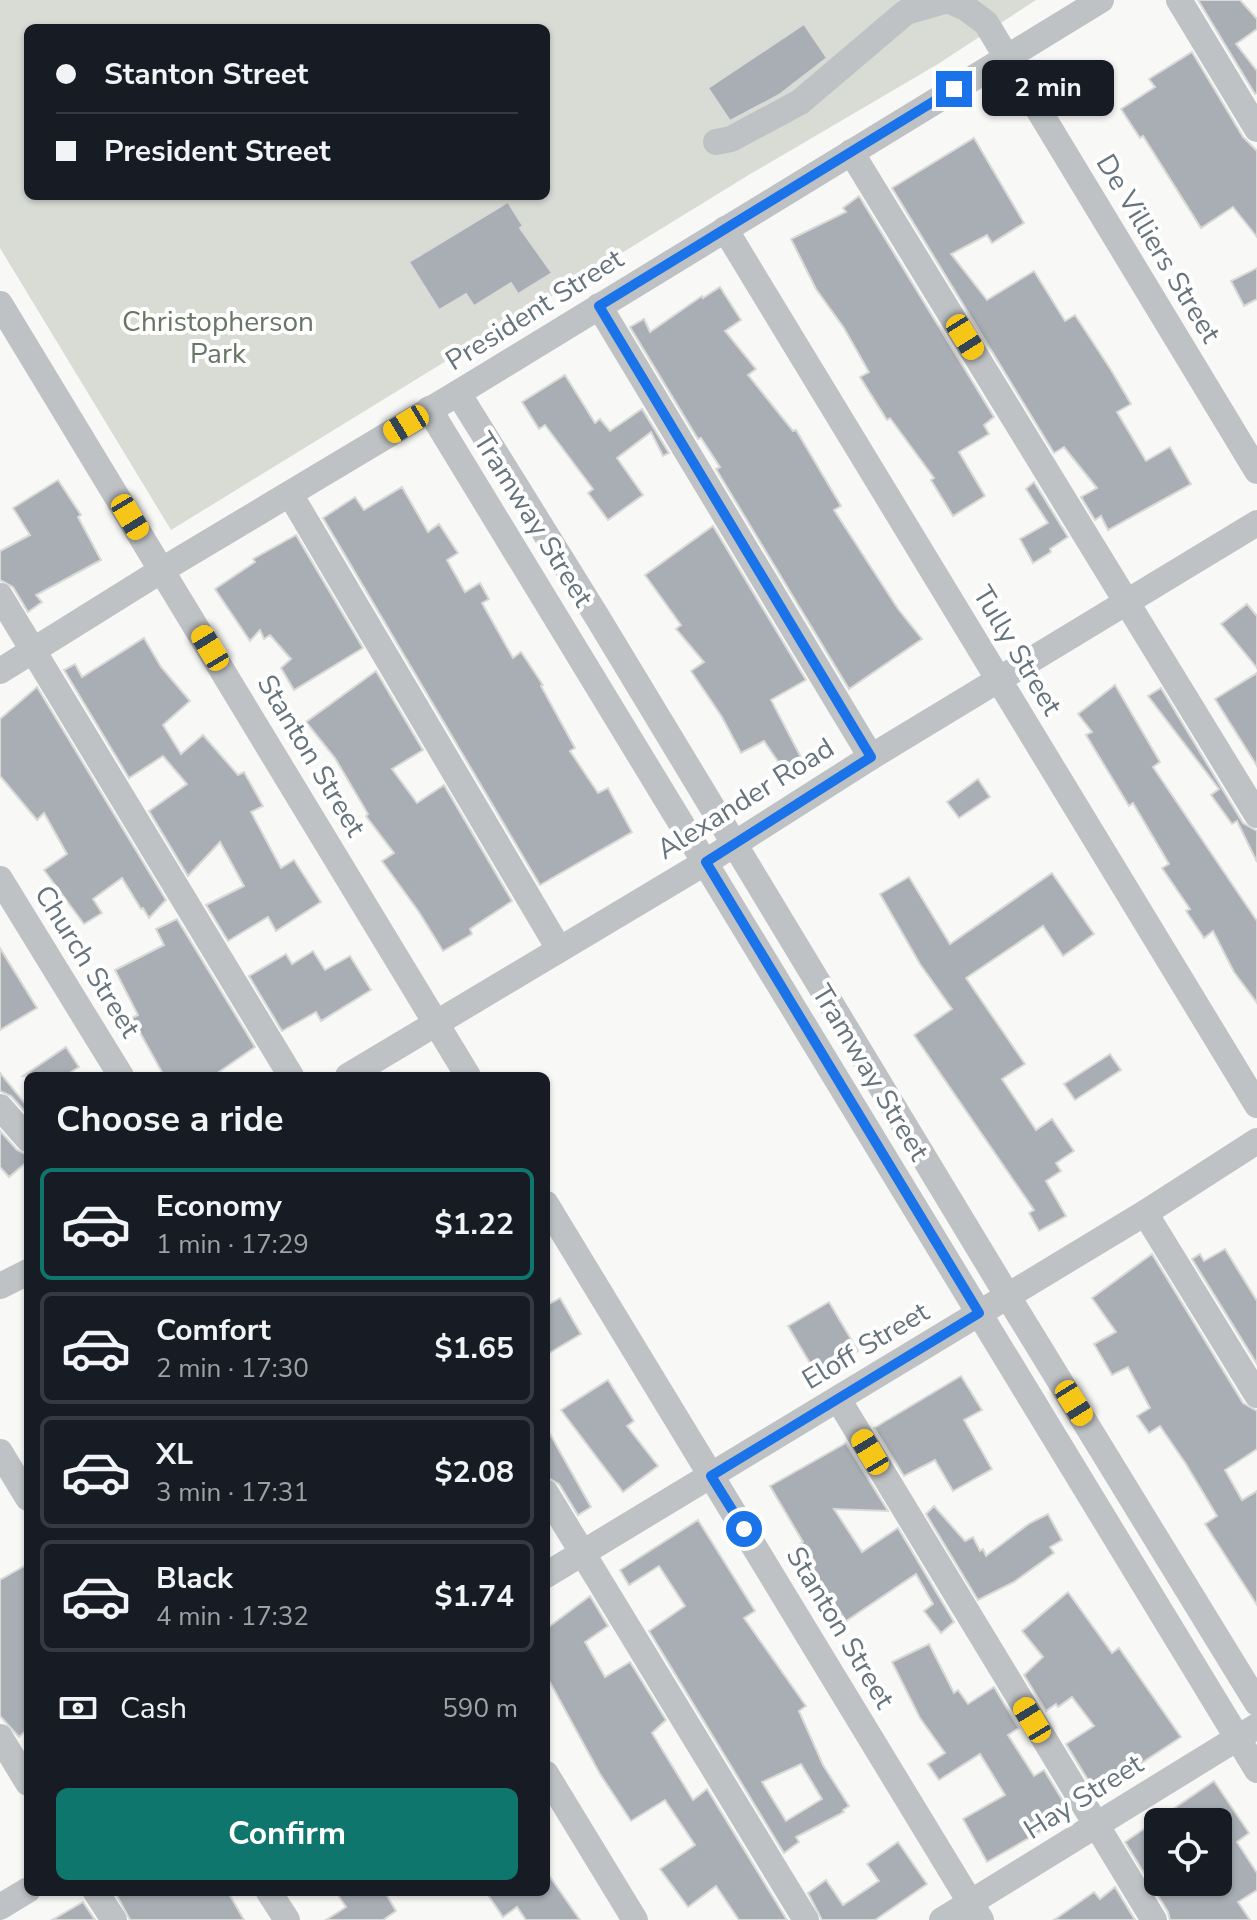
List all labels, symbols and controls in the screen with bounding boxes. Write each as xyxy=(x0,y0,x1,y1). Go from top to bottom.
text: Stanton Street xyxy=(104,54,308,95)
callout: 2 min xyxy=(982,61,1114,117)
text: 2 min xyxy=(1014,70,1082,105)
route end xyxy=(936,71,972,107)
text: President Street xyxy=(104,131,331,172)
street label: De Villiers Street xyxy=(1087,147,1230,350)
street label: President Street xyxy=(439,240,631,380)
park label: Christopherson Park xyxy=(122,303,314,373)
car xyxy=(942,310,988,364)
car xyxy=(379,401,433,447)
street label: Tramway Street xyxy=(464,425,602,614)
car xyxy=(107,490,153,544)
street label: Tully Street xyxy=(964,579,1071,723)
car xyxy=(187,621,233,675)
street label: Stanton Street xyxy=(248,668,375,844)
street label: Alexander Road xyxy=(650,729,841,869)
street label: Church Street xyxy=(25,878,149,1045)
street label: Tramway Street xyxy=(803,977,938,1168)
text: Choose a ride xyxy=(56,1095,284,1144)
text: Economy xyxy=(156,1186,282,1227)
icon: car xyxy=(60,1188,132,1260)
text: $1.22 xyxy=(435,1204,514,1245)
text: 1 min · 17:29 xyxy=(156,1227,309,1262)
street label: Eloff Street xyxy=(795,1293,936,1399)
text: Comfort xyxy=(156,1310,271,1351)
icon: car xyxy=(60,1312,132,1384)
text: $1.65 xyxy=(435,1328,514,1369)
text: 2 min · 17:30 xyxy=(156,1351,309,1386)
car xyxy=(1051,1376,1097,1430)
car xyxy=(847,1425,893,1479)
text: XL xyxy=(156,1434,193,1475)
icon: car xyxy=(60,1436,132,1508)
text: $2.08 xyxy=(435,1452,514,1493)
text: 3 min · 17:31 xyxy=(156,1475,309,1510)
route start xyxy=(726,1511,762,1547)
street label: Stanton Street xyxy=(777,1540,904,1716)
text: Black xyxy=(156,1558,233,1599)
icon: car xyxy=(60,1560,132,1632)
text: $1.74 xyxy=(435,1576,514,1617)
text: 4 min · 17:32 xyxy=(156,1599,309,1634)
icon: cash xyxy=(56,1686,100,1730)
text: Cash xyxy=(120,1688,187,1729)
text: 590 m xyxy=(442,1691,518,1726)
car xyxy=(1009,1693,1055,1747)
street label: Hay Street xyxy=(1017,1745,1151,1848)
button: Confirm xyxy=(56,1788,518,1880)
map controls xyxy=(1144,1808,1232,1896)
button: locate xyxy=(1144,1808,1232,1896)

